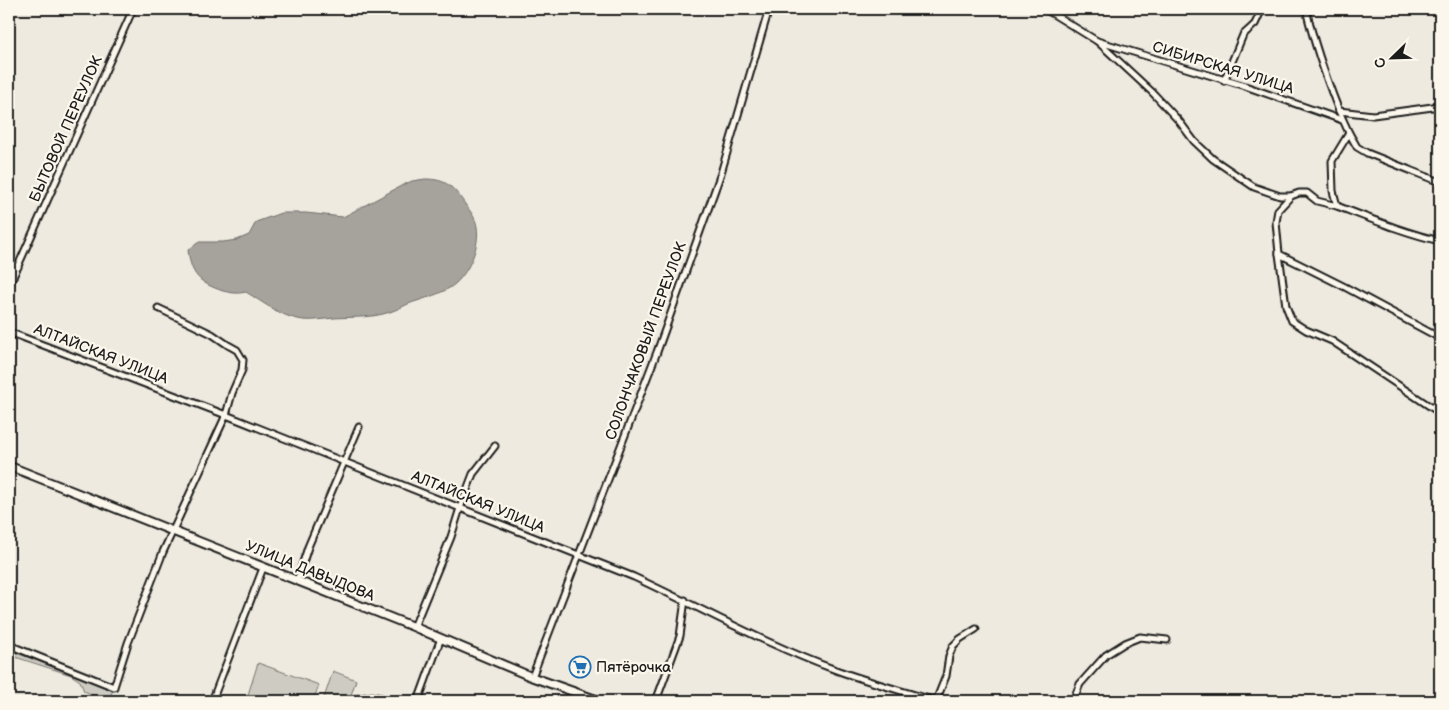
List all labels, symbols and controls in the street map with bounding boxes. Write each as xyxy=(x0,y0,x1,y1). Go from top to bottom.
north arrow xyxy=(1366,32,1416,82)
street label: СИБИРСКАЯ УЛИЦА xyxy=(1150,37,1297,99)
street label: БЫТОВОЙ ПЕРЕУЛОК xyxy=(25,53,107,205)
text: С xyxy=(1371,55,1390,71)
street label: СОЛОНЧАКОВЫЙ ПЕРЕУЛОК xyxy=(601,239,691,443)
street label: АЛТАЙСКАЯ УЛИЦА xyxy=(30,319,172,389)
street label: АЛТАЙСКАЯ УЛИЦА xyxy=(408,466,548,538)
street label: УЛИЦА ДАВЫДОВА xyxy=(243,536,378,606)
supermarket icon: Пятёрочка xyxy=(568,655,592,679)
place label: Пятёрочка xyxy=(596,658,671,677)

